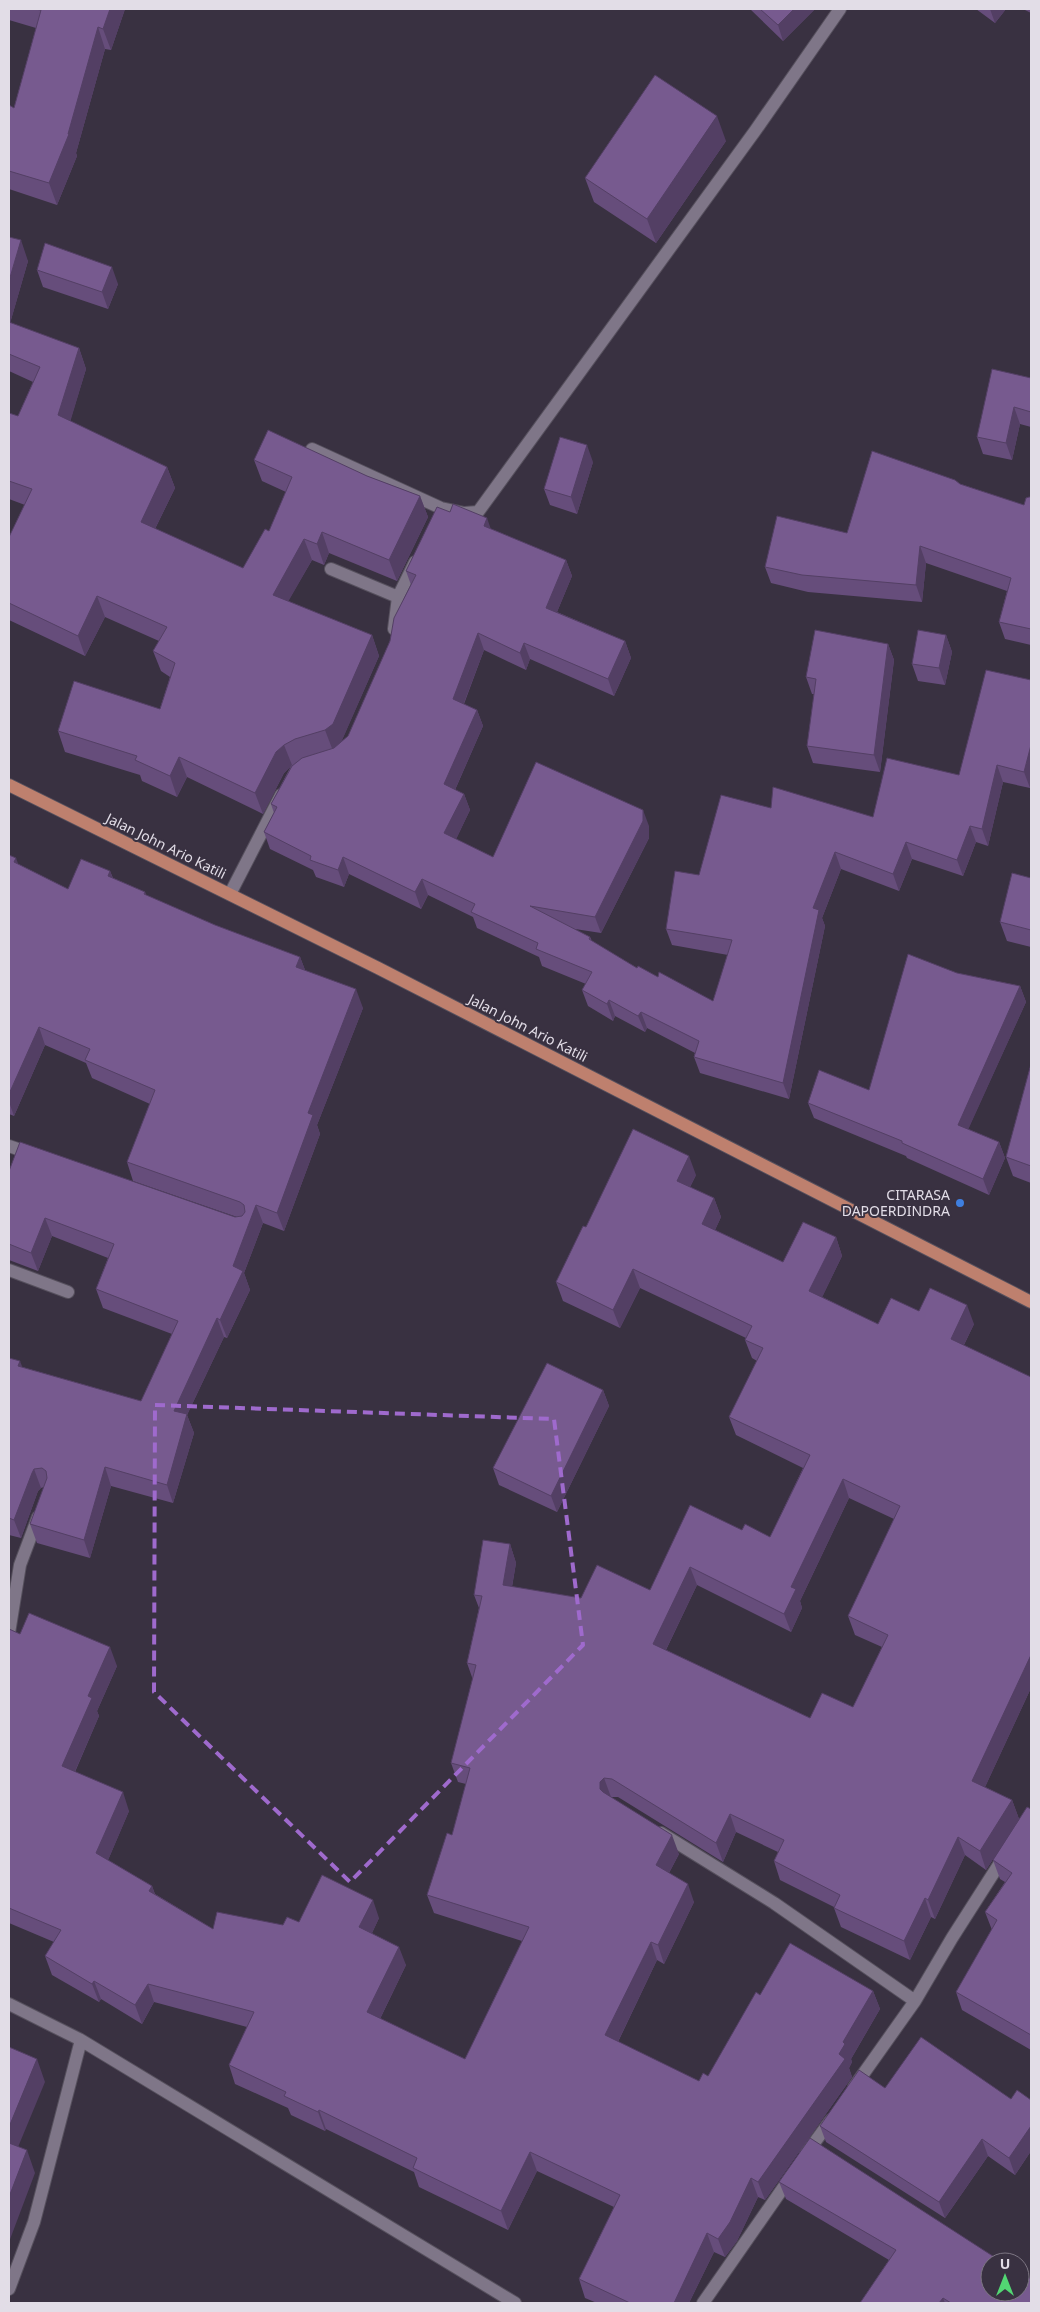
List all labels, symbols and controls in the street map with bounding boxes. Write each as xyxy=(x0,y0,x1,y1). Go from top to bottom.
street label: Jalan John Ario Katili xyxy=(101,807,229,883)
street label: Jalan John Ario Katili xyxy=(464,988,591,1066)
place label: CITARASA DAPOERDINDRA xyxy=(842,1185,950,1220)
marker: CITARASA DAPOERDINDRA xyxy=(954,1197,966,1209)
north arrow xyxy=(980,2252,1030,2302)
text: U xyxy=(1000,2254,1010,2273)

